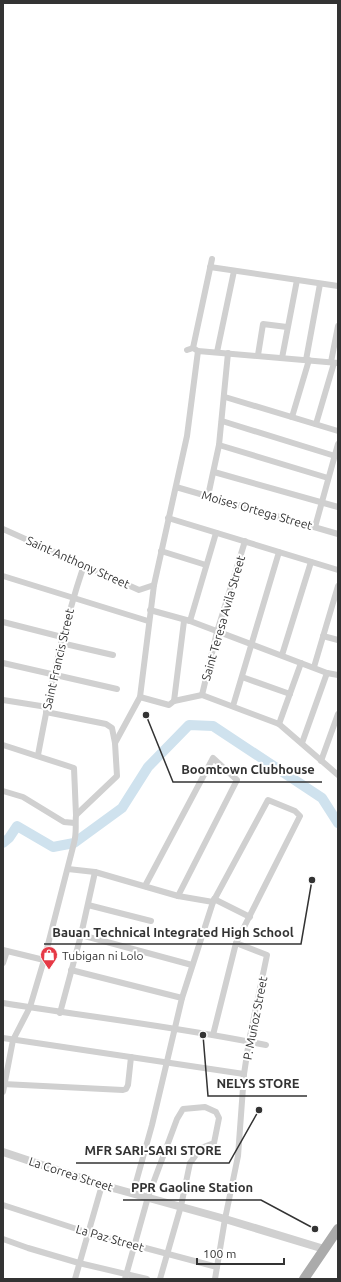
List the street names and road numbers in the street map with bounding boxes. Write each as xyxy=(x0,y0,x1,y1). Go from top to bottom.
street label: Moises Ortega Street xyxy=(200,488,314,532)
street label: Saint Anthony Street xyxy=(24,533,132,591)
street label: Saint Teresa Avila Street xyxy=(199,554,247,682)
street label: Saint Francis Street xyxy=(40,607,76,711)
street label: P. Muñoz Street xyxy=(241,975,270,1061)
street label: La Correa Street xyxy=(27,1154,115,1194)
street label: La Paz Street xyxy=(75,1222,146,1254)

